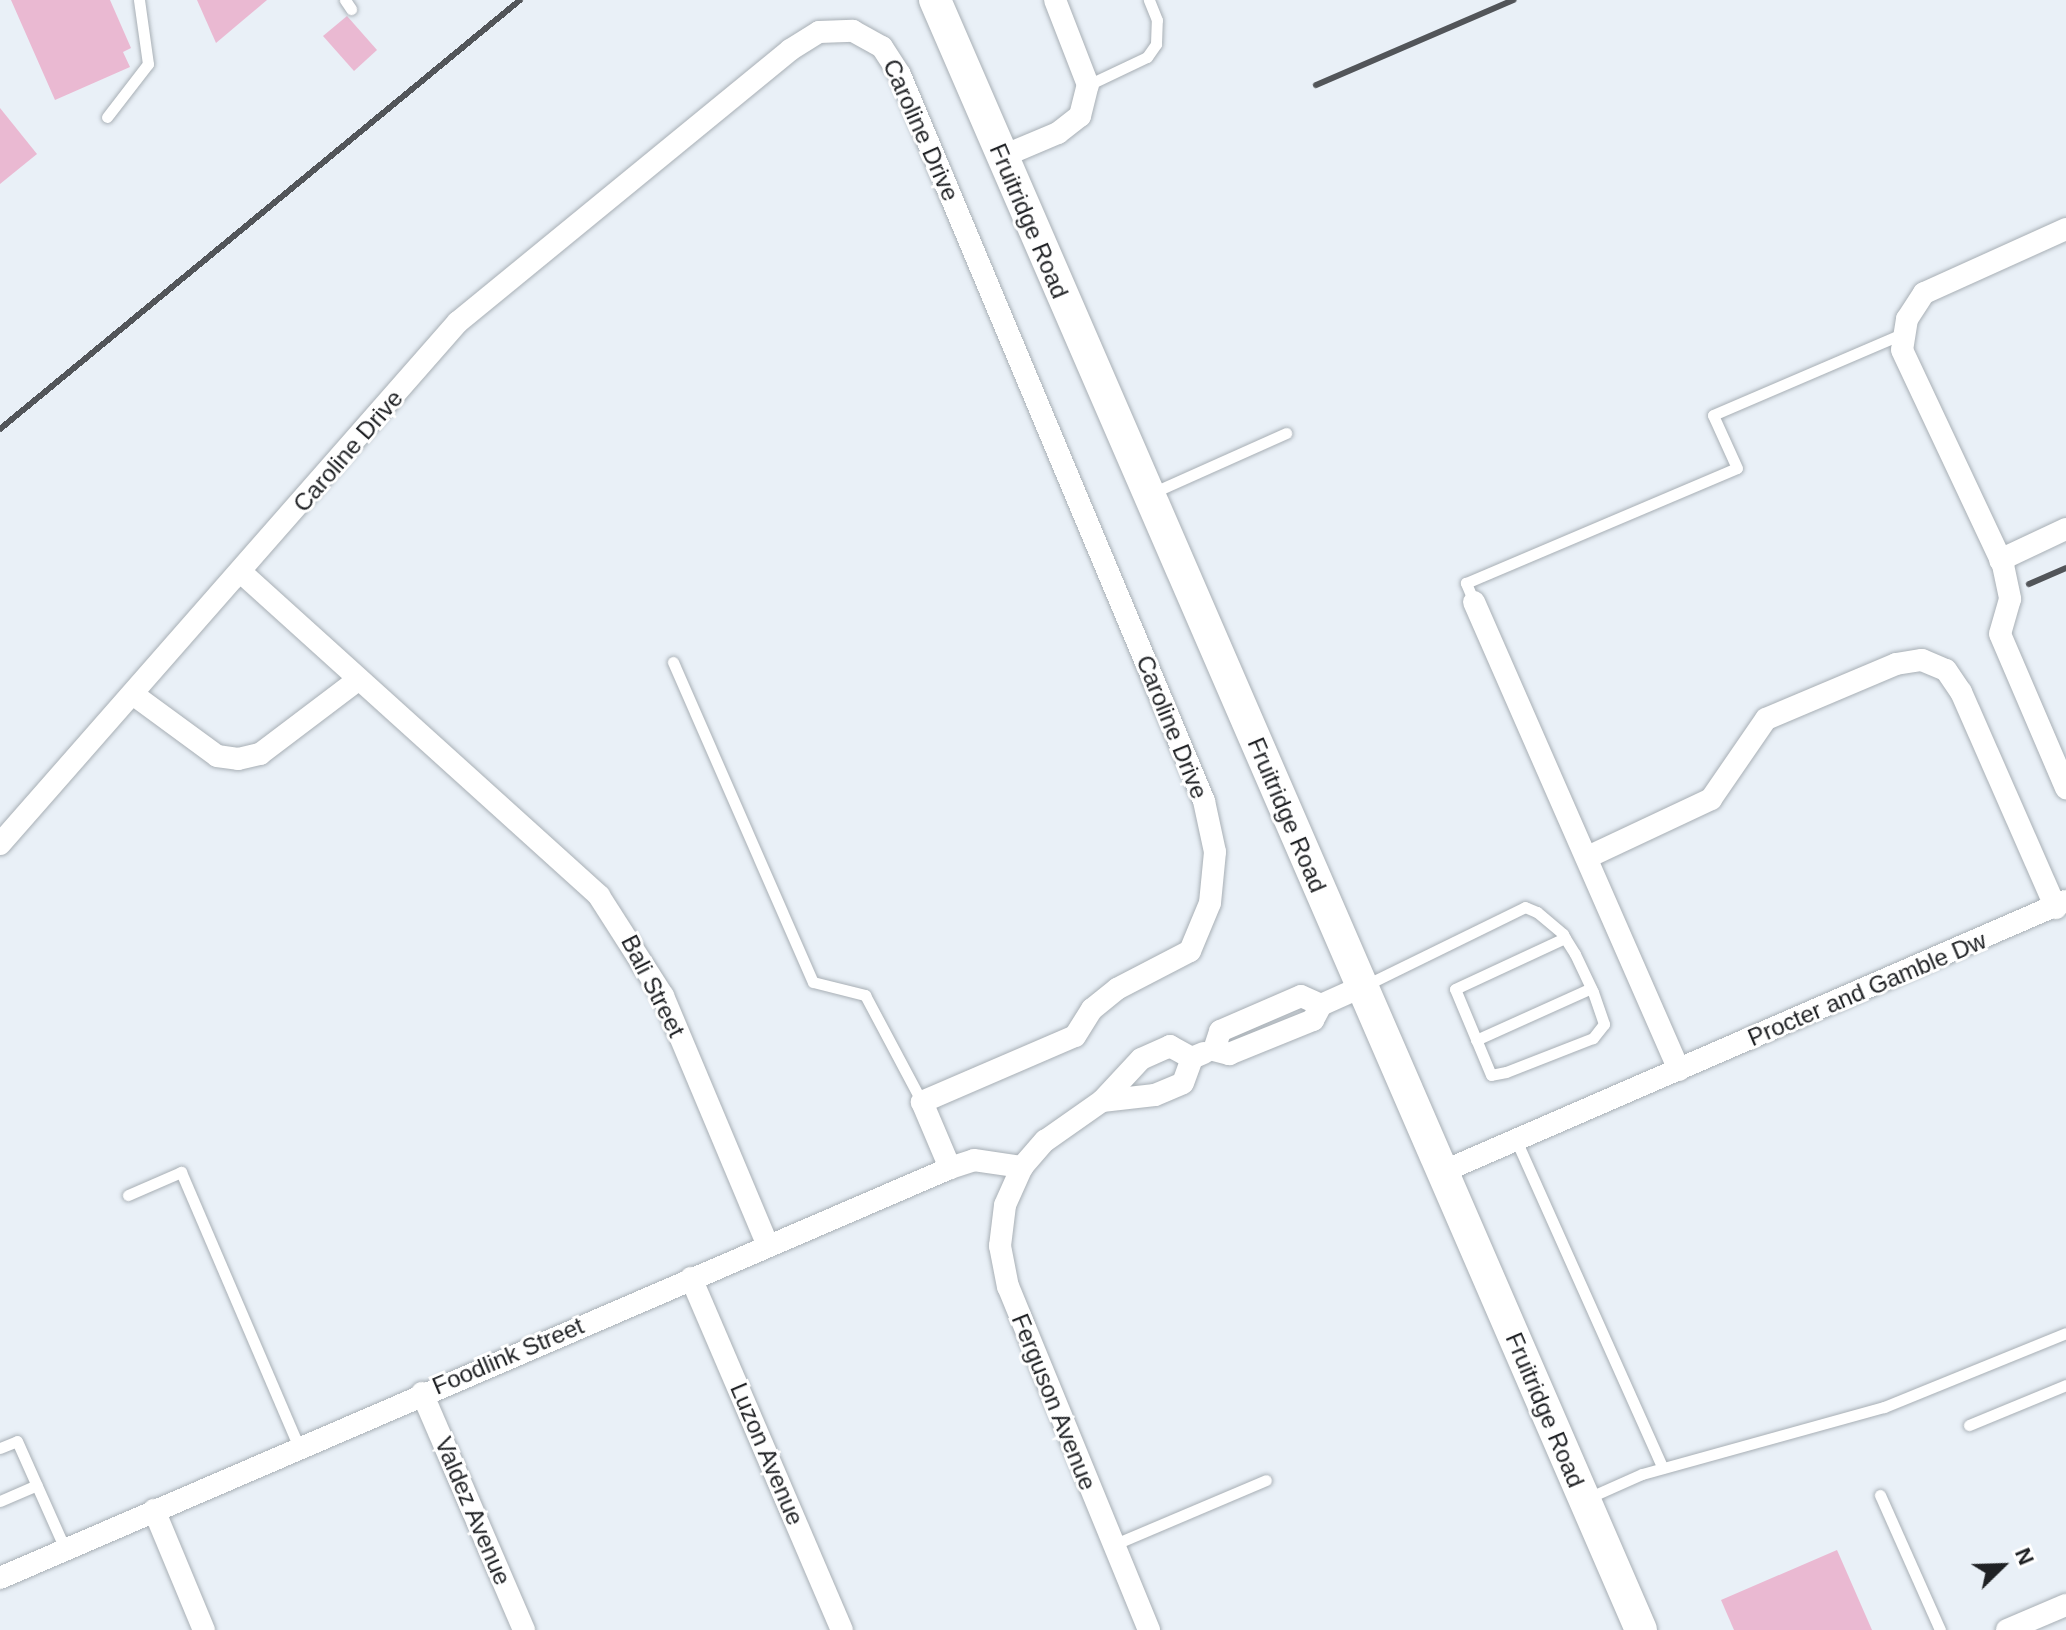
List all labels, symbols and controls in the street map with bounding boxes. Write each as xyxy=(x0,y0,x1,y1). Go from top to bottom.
street label: Caroline Drive xyxy=(877,55,965,205)
street label: Fruitridge Road xyxy=(983,139,1075,303)
street label: Caroline Drive xyxy=(287,384,409,518)
street label: Caroline Drive xyxy=(1130,651,1214,803)
street label: Fruitridge Road xyxy=(1241,733,1333,897)
street label: Procter and Gamble Dw xyxy=(1744,926,1990,1052)
street label: Bali Street xyxy=(615,930,691,1042)
street label: Ferguson Avenue xyxy=(1005,1309,1103,1495)
street label: Foodlink Street xyxy=(428,1311,588,1401)
street label: Fruitridge Road xyxy=(1499,1328,1591,1492)
street label: Luzon Avenue xyxy=(724,1378,810,1530)
street label: Valdez Avenue xyxy=(429,1432,517,1590)
north arrow xyxy=(1962,1526,2042,1606)
text: N xyxy=(2010,1544,2039,1569)

